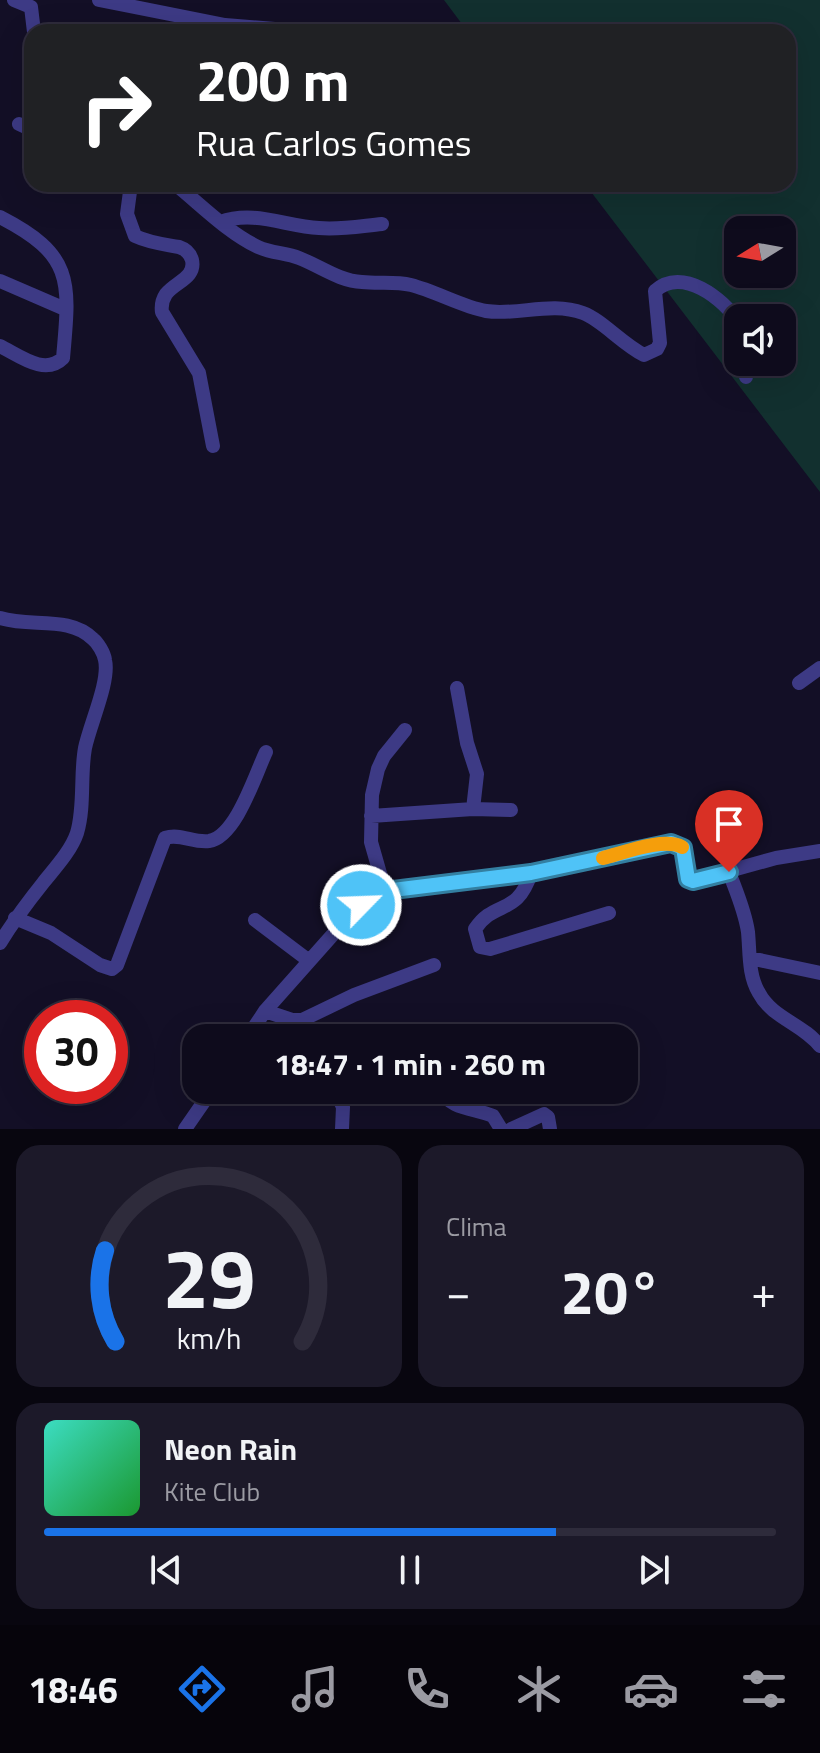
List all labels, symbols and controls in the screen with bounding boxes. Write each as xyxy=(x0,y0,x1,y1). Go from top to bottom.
text: 200 m xyxy=(196,38,349,123)
icon: right xyxy=(64,56,168,160)
text: Rua Carlos Gomes xyxy=(196,115,471,170)
north arrow xyxy=(724,216,796,288)
map controls xyxy=(724,216,796,376)
button: sound xyxy=(724,304,796,376)
pin xyxy=(695,790,763,872)
icon: arrive xyxy=(707,802,751,846)
position arrow xyxy=(319,863,403,947)
speed limit sign: 30 xyxy=(24,1000,128,1104)
text: 18:47 · 1 min · 260 m xyxy=(274,1041,546,1087)
text: Clima xyxy=(446,1207,507,1246)
text: 29 xyxy=(162,1214,256,1340)
text: 20° xyxy=(561,1246,661,1337)
text: − xyxy=(446,1258,471,1325)
text: + xyxy=(751,1258,776,1325)
text: km/h xyxy=(177,1317,241,1360)
text: Neon Rain xyxy=(164,1426,297,1472)
text: Kite Club xyxy=(164,1472,260,1511)
icon: previous xyxy=(144,1548,188,1592)
icon: pause xyxy=(388,1548,432,1592)
icon: next xyxy=(632,1548,676,1592)
icon: directions xyxy=(174,1661,230,1717)
icon: music xyxy=(287,1661,343,1717)
icon: phone xyxy=(399,1661,455,1717)
icon: climate xyxy=(511,1661,567,1717)
icon: car xyxy=(623,1661,679,1717)
icon: filters xyxy=(736,1661,792,1717)
text: 18:46 xyxy=(28,1662,118,1717)

